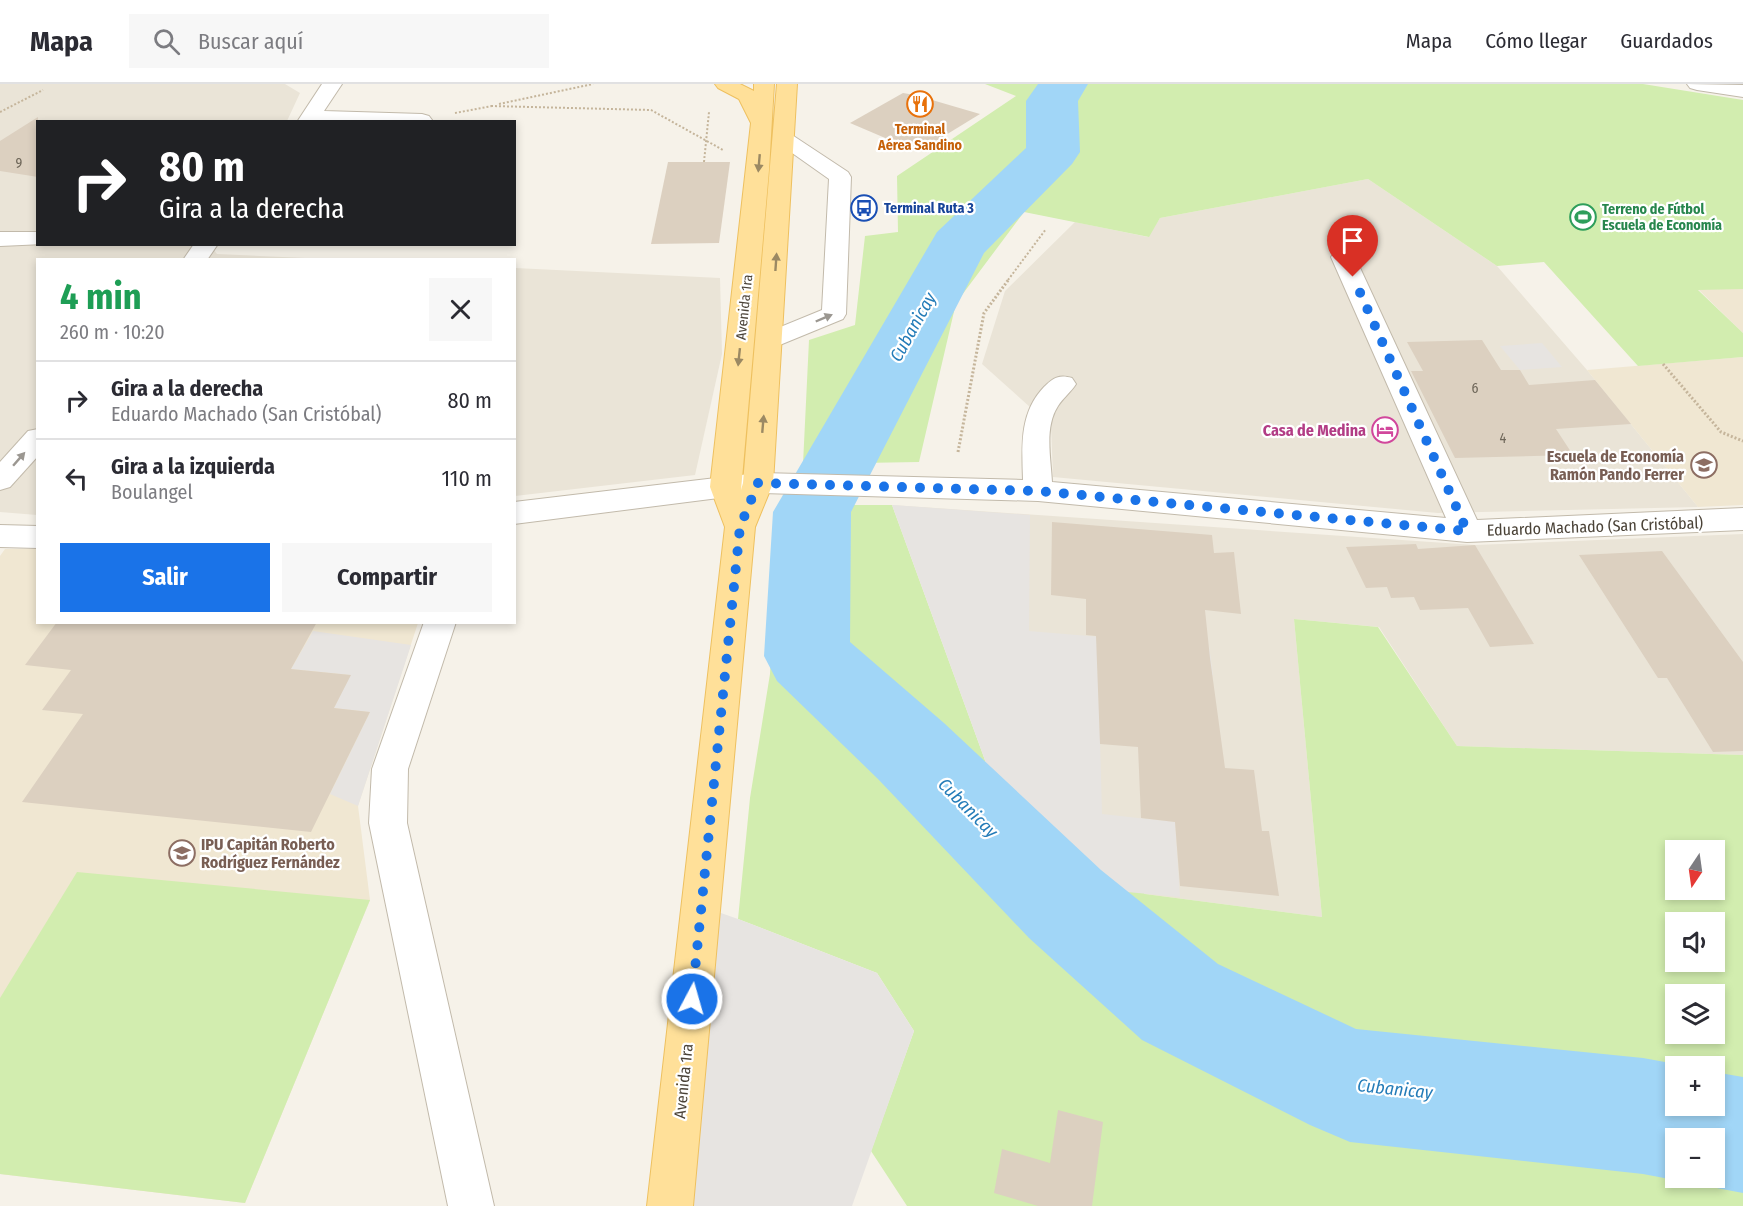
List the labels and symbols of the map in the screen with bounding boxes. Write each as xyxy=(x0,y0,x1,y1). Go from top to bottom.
restaurant icon: Terminal Aérea Sandino xyxy=(905,89,935,119)
place label: Terminal Aérea Sandino xyxy=(877,121,962,154)
one-way arrow xyxy=(754,154,764,173)
house number: 9 xyxy=(16,155,23,172)
bus stop icon: Terminal Ruta 3 xyxy=(849,193,879,223)
place label: Terminal Ruta 3 xyxy=(884,200,974,217)
place label: Terreno de Fútbol Escuela de Economía xyxy=(1602,201,1722,234)
sports icon: Terreno de Fútbol Escuela de Economía xyxy=(1568,202,1598,232)
pin xyxy=(1327,215,1378,277)
one-way arrow xyxy=(771,252,781,271)
street label: Avenida 1ra xyxy=(733,273,756,341)
water label: Cubanicay xyxy=(885,288,941,365)
one-way arrow xyxy=(816,314,833,323)
one-way arrow xyxy=(734,348,744,367)
house number: 6 xyxy=(1472,380,1479,397)
one-way arrow xyxy=(758,415,768,434)
hotel icon: Casa de Medina xyxy=(1370,415,1400,445)
place label: Casa de Medina xyxy=(1263,421,1366,440)
house number: 4 xyxy=(1500,430,1507,447)
place label: Escuela de Economía Ramón Pando Ferrer xyxy=(1547,447,1684,484)
school or university icon: Escuela de Economía Ramón Pando Ferrer xyxy=(1689,450,1719,480)
one-way arrow xyxy=(12,452,25,467)
street label: Eduardo Machado (San Cristóbal) xyxy=(1487,513,1704,540)
water label: Cubanicay xyxy=(934,774,1003,843)
place label: IPU Capitán Roberto Rodríguez Fernández xyxy=(201,835,340,872)
school or university icon: IPU Capitán Roberto Rodríguez Fernández xyxy=(167,838,197,868)
north arrow xyxy=(1665,840,1725,900)
position arrow xyxy=(660,967,724,1031)
street label: Avenida 1ra xyxy=(670,1043,697,1119)
water label: Cubanicay xyxy=(1356,1074,1435,1104)

